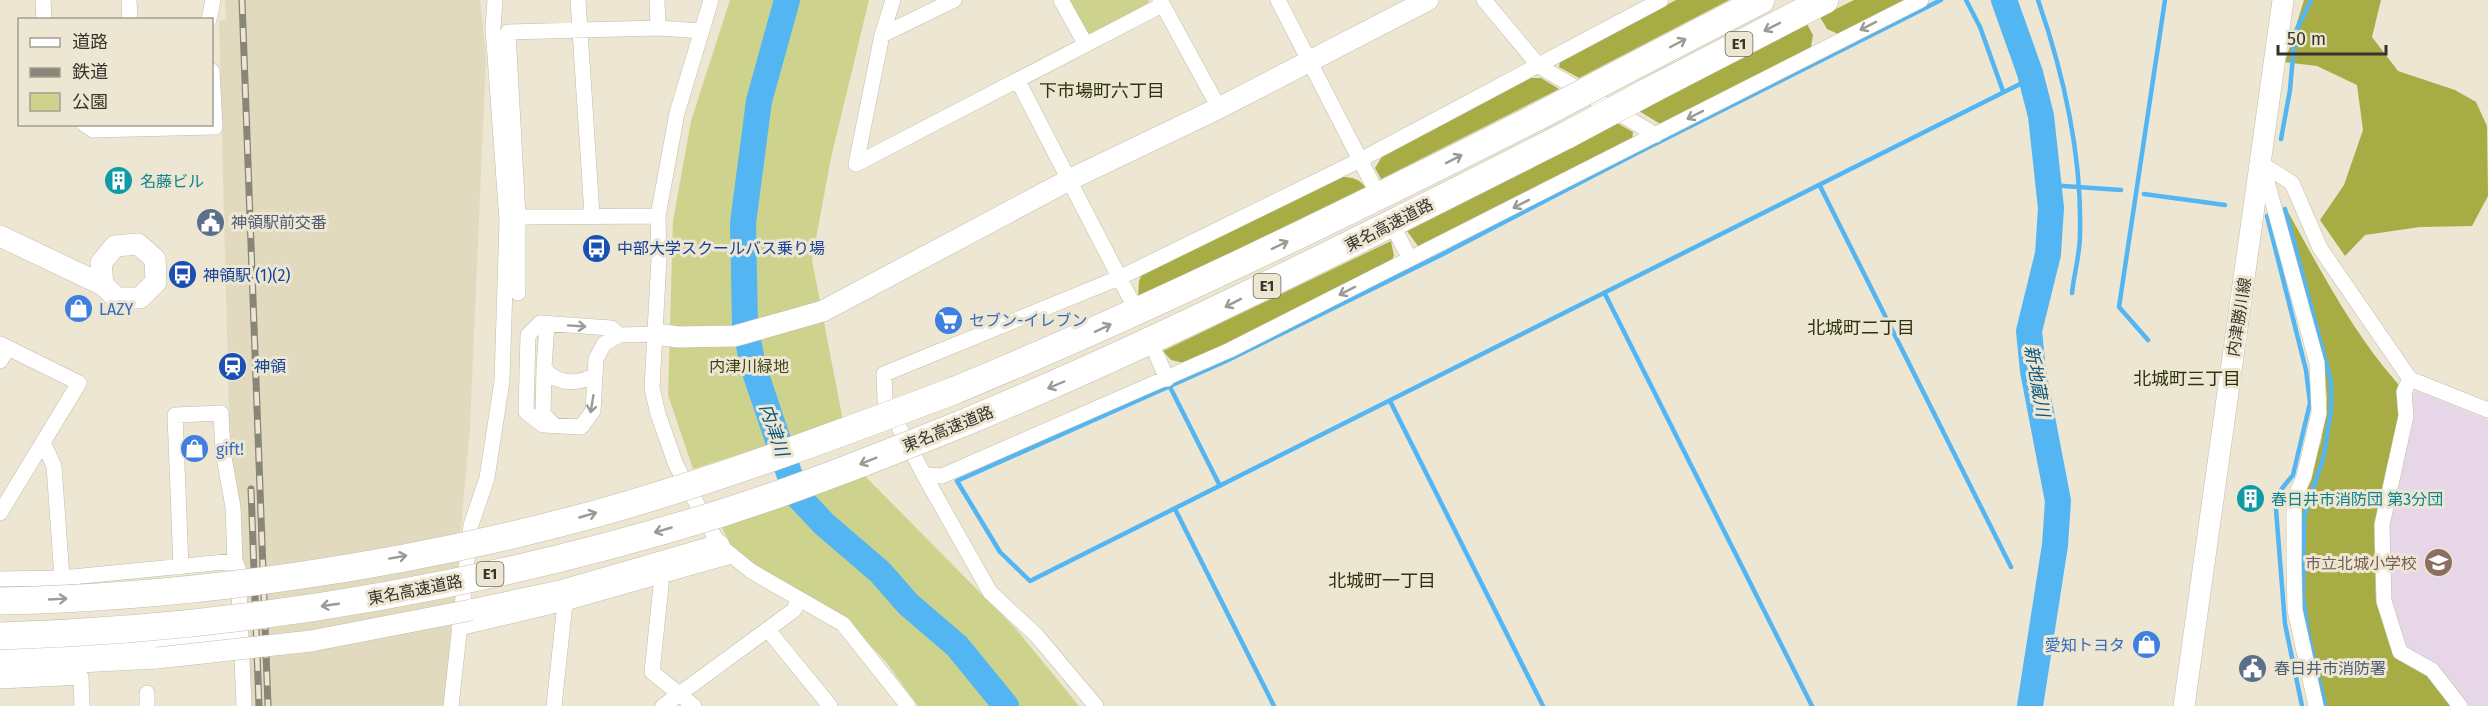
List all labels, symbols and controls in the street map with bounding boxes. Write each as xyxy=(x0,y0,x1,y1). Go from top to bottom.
legend xyxy=(18,18,213,126)
scale bar xyxy=(2278,18,2386,56)
one-way arrow xyxy=(1764,21,1782,33)
one-way arrow xyxy=(1860,21,1878,32)
text: 50 m xyxy=(2287,28,2326,50)
text: 道路 xyxy=(72,31,108,53)
road number: E1 xyxy=(1726,32,1752,56)
one-way arrow xyxy=(1669,37,1687,48)
text: 鉄道 xyxy=(72,61,108,83)
district label: 下市場町六丁目 xyxy=(1039,80,1165,102)
text: 公園 xyxy=(72,91,108,113)
one-way arrow xyxy=(1686,110,1704,121)
one-way arrow xyxy=(1445,152,1463,164)
building icon: 名藤ビル xyxy=(103,165,135,197)
place label: 名藤ビル xyxy=(140,172,204,191)
street label: 東名高速道路 xyxy=(1342,195,1436,255)
one-way arrow xyxy=(1513,199,1531,210)
public building icon: 神領駅前交番 xyxy=(194,206,226,238)
place label: 神領駅前交番 xyxy=(231,213,327,232)
bus stop icon: 中部大学スクールバス乗り場 xyxy=(580,232,612,264)
one-way arrow xyxy=(1270,238,1288,250)
place label: 中部大学スクールバス乗り場 xyxy=(617,239,825,258)
bus stop icon: 神領駅 (1)(2) xyxy=(166,259,198,291)
place label: 神領駅 (1)(2) xyxy=(203,266,291,285)
road number: E1 xyxy=(1254,274,1280,298)
street label: 内津勝川線 xyxy=(2223,276,2255,358)
one-way arrow xyxy=(1338,286,1356,297)
shop icon: LAZY xyxy=(62,293,94,325)
one-way arrow xyxy=(1225,298,1243,309)
place label: LAZY xyxy=(99,300,133,319)
supermarket icon: セブン-イレブン xyxy=(932,304,964,336)
place label: セブン-イレブン xyxy=(969,311,1087,330)
district label: 北城町二丁目 xyxy=(1807,317,1915,339)
one-way arrow xyxy=(566,320,586,331)
one-way arrow xyxy=(1094,321,1112,333)
water label: 新地蔵川 xyxy=(2020,344,2054,420)
station icon: 神領 xyxy=(217,350,249,382)
place label: 神領 xyxy=(254,357,286,376)
park label: 内津川緑地 xyxy=(709,357,789,376)
district label: 北城町三丁目 xyxy=(2133,368,2241,390)
one-way arrow xyxy=(1048,380,1066,391)
one-way arrow xyxy=(587,394,598,413)
water label: 内津川 xyxy=(755,401,794,461)
street label: 東名高速道路 xyxy=(900,402,996,456)
shop icon: gift! xyxy=(179,433,211,465)
place label: gift! xyxy=(216,440,244,459)
one-way arrow xyxy=(859,456,878,467)
building icon: 春日井市消防団 第3分団 xyxy=(2234,483,2266,515)
place label: 春日井市消防団 第3分団 xyxy=(2271,490,2443,509)
one-way arrow xyxy=(578,509,597,520)
one-way arrow xyxy=(654,524,673,536)
school or university icon: 市立北城小学校 xyxy=(2422,547,2454,579)
one-way arrow xyxy=(387,551,407,562)
place label: 市立北城小学校 xyxy=(2305,554,2417,573)
road number: E1 xyxy=(476,562,504,586)
district label: 北城町一丁目 xyxy=(1328,570,1436,592)
street label: 東名高速道路 xyxy=(366,572,464,608)
one-way arrow xyxy=(48,593,68,604)
one-way arrow xyxy=(320,600,340,611)
shop icon: 愛知トヨタ xyxy=(2130,629,2162,661)
place label: 愛知トヨタ xyxy=(2045,636,2125,655)
public building icon: 春日井市消防署 xyxy=(2237,652,2269,684)
place label: 春日井市消防署 xyxy=(2274,659,2386,678)

